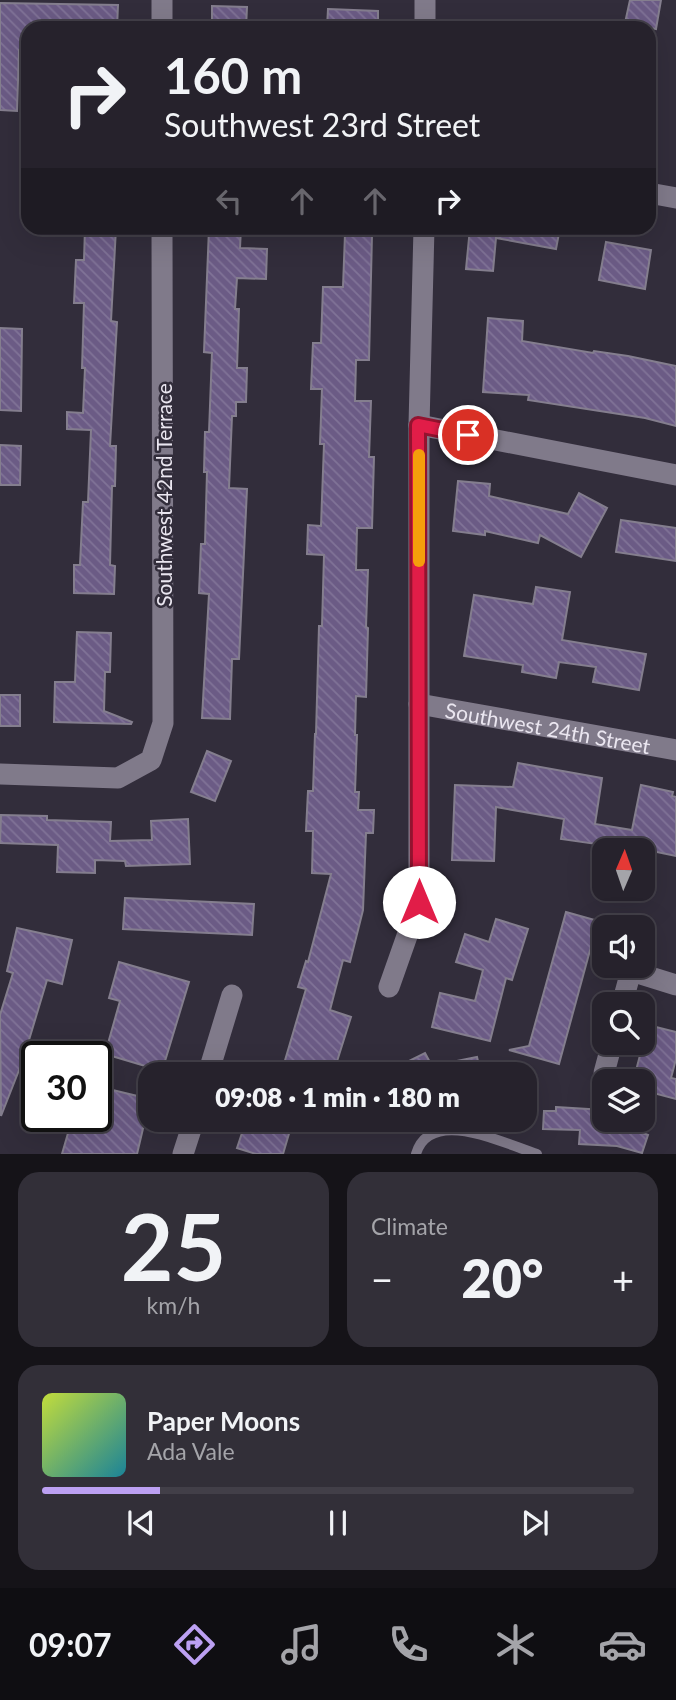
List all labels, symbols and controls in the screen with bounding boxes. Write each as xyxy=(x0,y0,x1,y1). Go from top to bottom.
text: 160 m xyxy=(164,46,302,104)
icon: right xyxy=(49,49,140,140)
text: Southwest 23rd Street xyxy=(164,105,480,144)
icon: left xyxy=(210,182,248,220)
icon: ahead xyxy=(283,182,321,220)
icon: ahead xyxy=(356,182,394,220)
icon: right xyxy=(429,182,467,220)
street label: Southwest 42nd Terrace xyxy=(151,383,176,607)
pin xyxy=(438,405,498,465)
icon: arrive xyxy=(449,416,487,454)
street label: Southwest 24th Street xyxy=(443,696,653,758)
north arrow xyxy=(592,838,654,901)
map controls xyxy=(592,838,655,1132)
position arrow xyxy=(382,865,456,939)
button: sound xyxy=(592,915,655,978)
button: search xyxy=(592,992,655,1055)
speed limit sign: 30 xyxy=(21,1041,112,1132)
button: layers xyxy=(592,1069,655,1132)
text: 09:08 · 1 min · 180 m xyxy=(215,1081,460,1113)
text: 25 xyxy=(121,1191,226,1300)
text: Climate xyxy=(371,1212,448,1240)
text: 20° xyxy=(462,1247,543,1309)
text: − xyxy=(371,1256,393,1302)
text: + xyxy=(612,1256,634,1302)
text: km/h xyxy=(147,1291,200,1319)
text: Paper Moons xyxy=(147,1405,300,1437)
text: Ada Vale xyxy=(147,1437,235,1465)
icon: previous xyxy=(122,1504,160,1542)
icon: pause xyxy=(319,1504,357,1542)
icon: next xyxy=(516,1504,554,1542)
icon: directions xyxy=(170,1620,219,1669)
icon: music xyxy=(277,1620,326,1669)
icon: phone xyxy=(384,1620,433,1669)
icon: climate xyxy=(491,1620,540,1669)
icon: car xyxy=(598,1620,647,1669)
text: 09:07 xyxy=(29,1625,112,1664)

